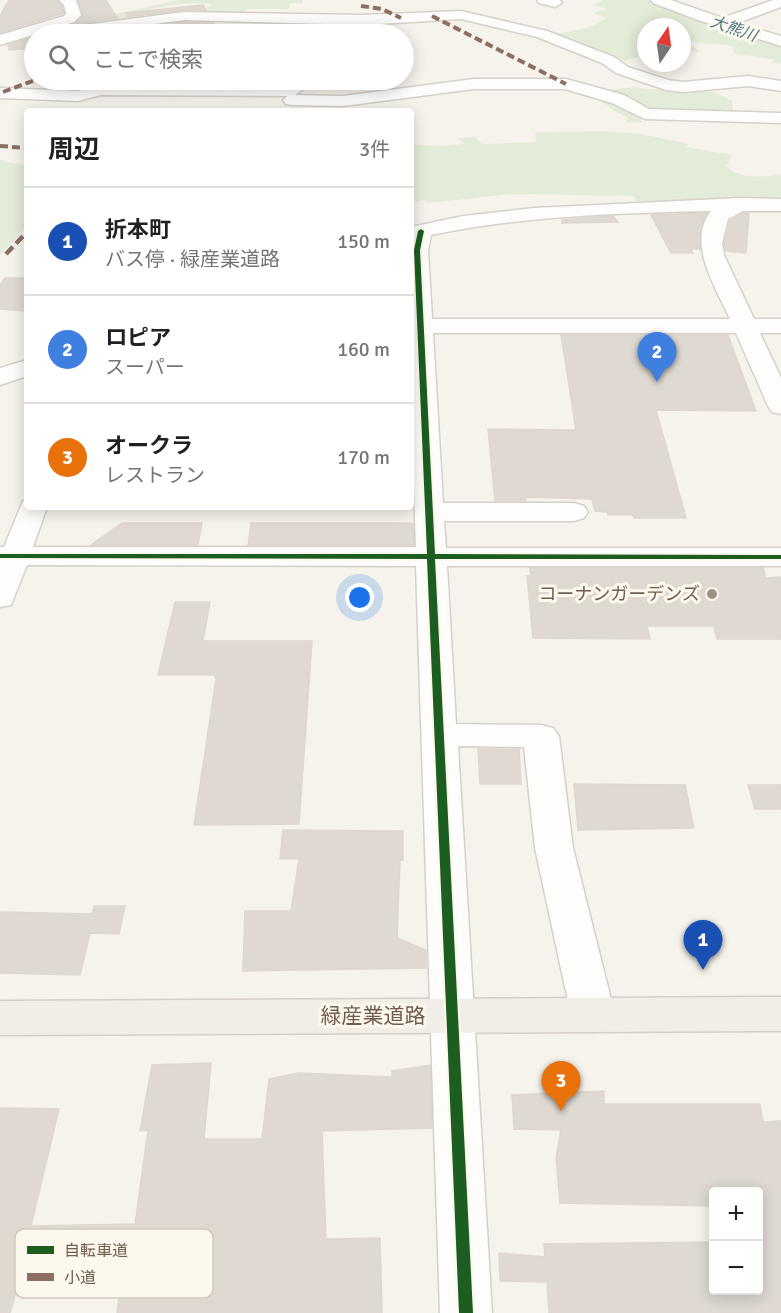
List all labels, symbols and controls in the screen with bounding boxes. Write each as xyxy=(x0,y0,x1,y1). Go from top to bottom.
water label: 大熊川 xyxy=(708,12,762,47)
north arrow xyxy=(637,18,691,72)
search box xyxy=(24,24,414,90)
icon: search xyxy=(45,41,78,74)
text: ここで検索 xyxy=(93,46,203,73)
text: 周辺 xyxy=(48,134,100,166)
text: 3件 xyxy=(359,137,390,162)
text: 折本町 xyxy=(105,216,171,243)
text: 1 xyxy=(62,229,73,254)
text: 150 m xyxy=(337,229,390,254)
text: バス停 · 緑産業道路 xyxy=(105,247,280,272)
text: ロピア xyxy=(105,324,171,351)
pin: 2 xyxy=(638,332,676,382)
text: 2 xyxy=(62,337,73,362)
text: 160 m xyxy=(337,337,390,362)
text: スーパー xyxy=(105,355,185,380)
text: オークラ xyxy=(105,432,193,459)
text: 3 xyxy=(62,445,73,470)
text: 170 m xyxy=(337,445,390,470)
text: レストラン xyxy=(105,463,205,488)
your location xyxy=(345,583,374,612)
place label: コーナンガーデンズ xyxy=(538,583,700,605)
marker: コーナンガーデンズ xyxy=(705,587,719,601)
pin: 1 xyxy=(684,920,722,970)
street label: 緑産業道路 xyxy=(321,1003,426,1029)
pin: 3 xyxy=(542,1062,580,1111)
map controls xyxy=(709,1187,763,1295)
button: + xyxy=(709,1187,763,1241)
legend xyxy=(15,1229,213,1298)
text: 自転車道 xyxy=(64,1241,128,1261)
button: − xyxy=(709,1241,763,1295)
text: 小道 xyxy=(64,1268,96,1288)

